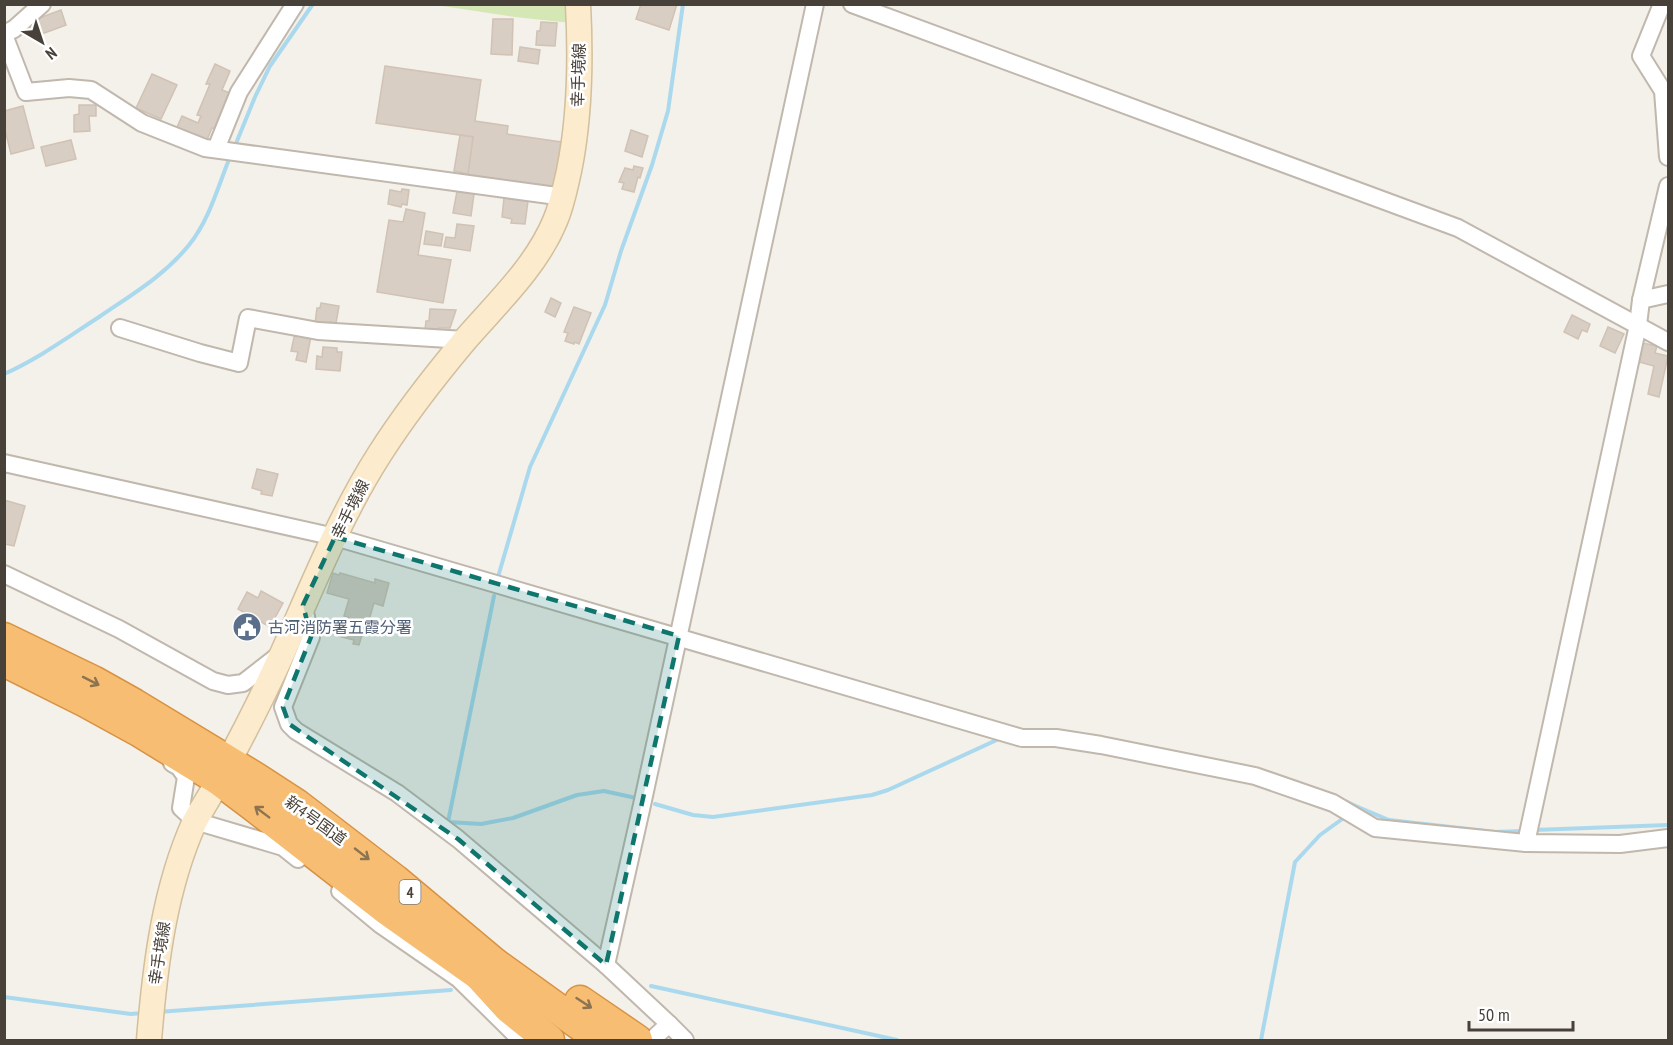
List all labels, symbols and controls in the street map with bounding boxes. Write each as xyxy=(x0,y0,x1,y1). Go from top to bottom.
north arrow xyxy=(12,12,72,72)
text: N xyxy=(42,43,61,64)
street label: 幸手境線 xyxy=(567,43,589,107)
street label: 幸手境線 xyxy=(327,476,373,542)
public building icon: 古河消防署五霞分署 xyxy=(231,611,263,643)
place label: 古河消防署五霞分署 xyxy=(268,617,412,637)
one-way arrow xyxy=(82,675,100,687)
street label: 新4号国道 xyxy=(281,791,351,849)
one-way arrow xyxy=(255,806,271,818)
one-way arrow xyxy=(354,848,370,861)
road number: 4 xyxy=(400,880,420,904)
street label: 幸手境線 xyxy=(144,920,174,986)
scale bar xyxy=(1469,994,1572,1032)
one-way arrow xyxy=(575,998,592,1010)
text: 50 m xyxy=(1478,1003,1510,1026)

